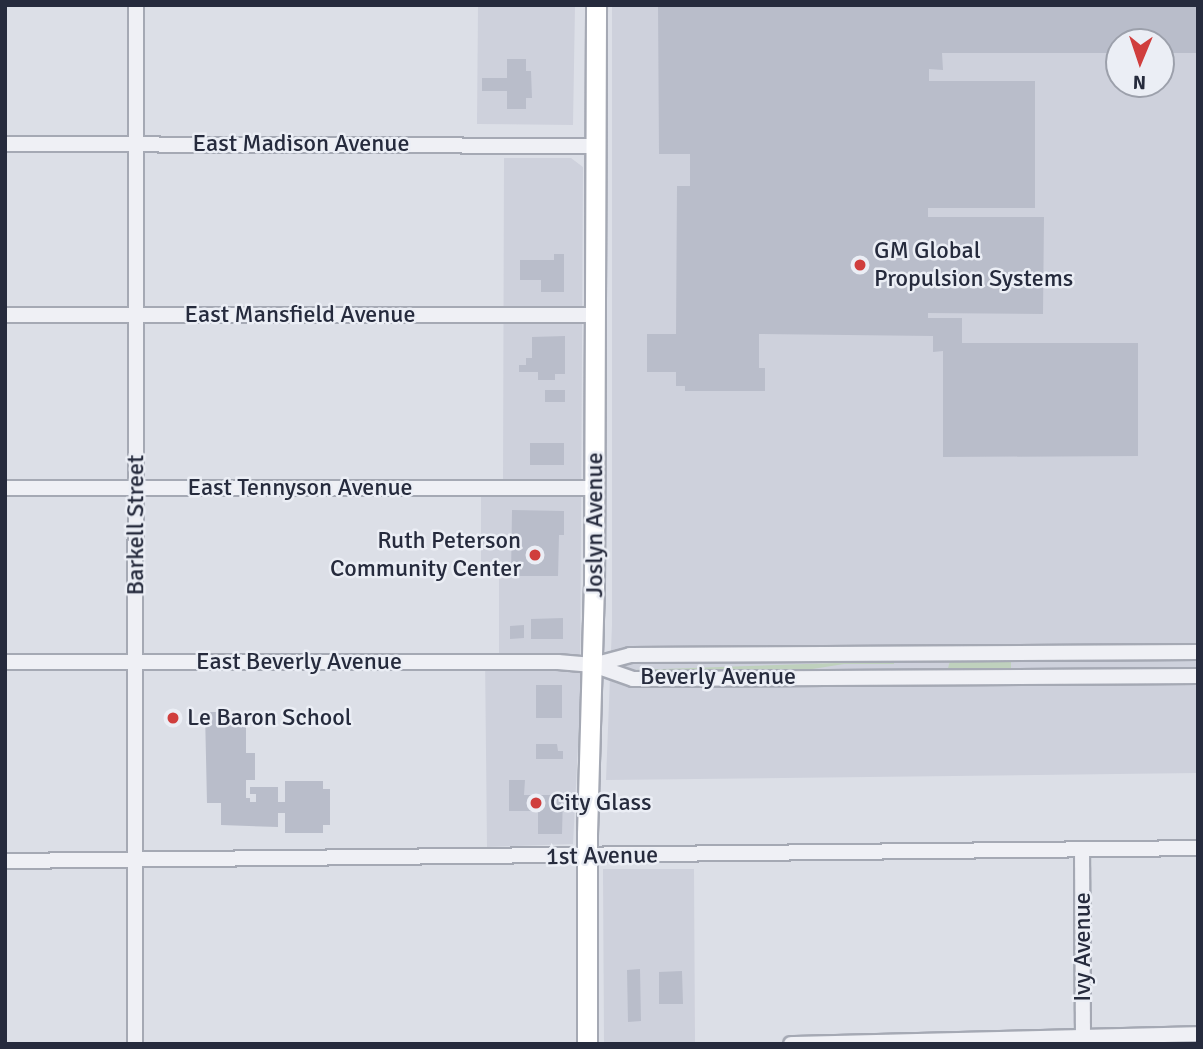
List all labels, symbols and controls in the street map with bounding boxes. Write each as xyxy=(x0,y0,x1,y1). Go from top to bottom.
north arrow xyxy=(1105,28,1175,98)
text: N xyxy=(1132,70,1146,94)
street label: East Madison Avenue xyxy=(193,130,409,158)
place label: GM Global Propulsion Systems xyxy=(874,237,1073,293)
marker: GM Global Propulsion Systems xyxy=(852,257,868,273)
street label: East Mansfield Avenue xyxy=(185,301,415,329)
street label: Joslyn Avenue xyxy=(581,452,609,598)
street label: Barkell Street xyxy=(122,455,150,595)
street label: East Tennyson Avenue xyxy=(187,474,413,502)
place label: Ruth Peterson Community Center xyxy=(330,527,521,583)
marker: Ruth Peterson Community Center xyxy=(527,547,543,563)
street label: East Beverly Avenue xyxy=(196,648,402,676)
street label: Beverly Avenue xyxy=(640,663,796,691)
place label: Le Baron School xyxy=(187,704,352,732)
marker: Le Baron School xyxy=(165,710,181,726)
place label: City Glass xyxy=(550,789,652,817)
marker: City Glass xyxy=(528,795,544,811)
street label: 1st Avenue xyxy=(546,841,658,871)
street label: Ivy Avenue xyxy=(1069,892,1097,1002)

